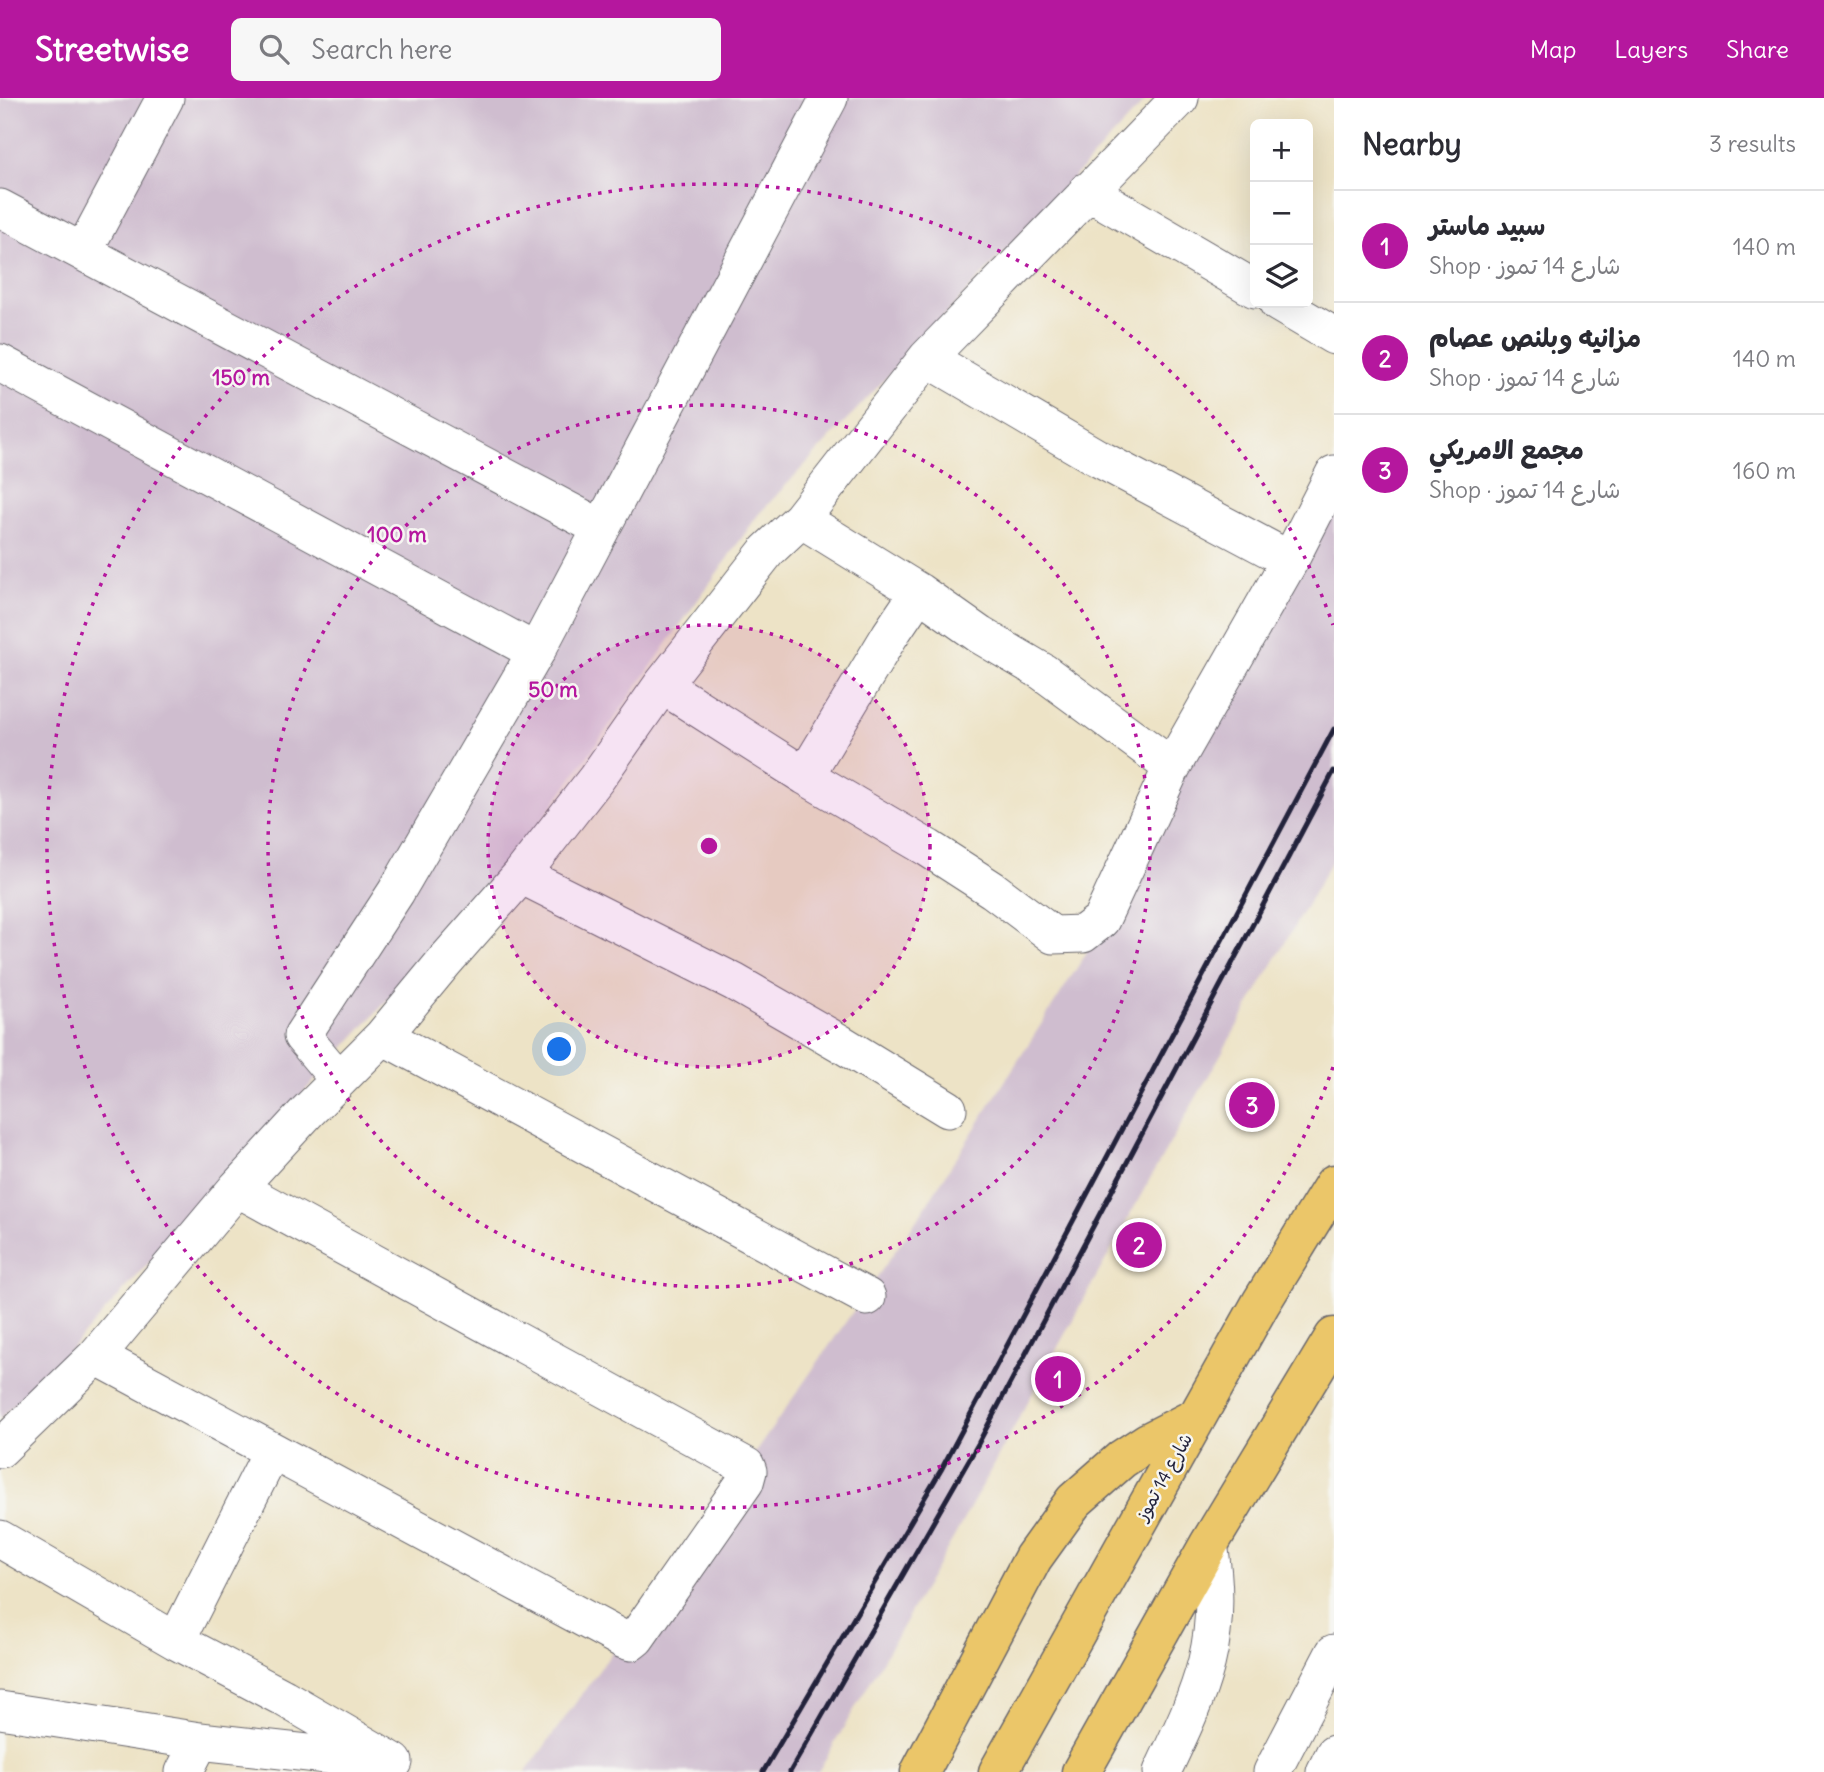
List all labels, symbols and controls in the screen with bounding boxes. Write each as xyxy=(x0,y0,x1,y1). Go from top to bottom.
search box xyxy=(231,18,721,81)
text: Streetwise xyxy=(35,28,189,70)
icon: search xyxy=(255,30,293,68)
text: Search here xyxy=(311,33,452,66)
text: Map xyxy=(1530,34,1576,64)
text: Layers xyxy=(1614,34,1688,64)
text: Share xyxy=(1726,34,1789,64)
map controls xyxy=(1250,119,1313,308)
button: + xyxy=(1250,119,1313,182)
text: Nearby xyxy=(1362,125,1462,163)
text: 3 results xyxy=(1709,129,1796,158)
button: − xyxy=(1250,182,1313,245)
text: سبيد ماستر xyxy=(1429,209,1545,242)
text: 1 xyxy=(1380,232,1390,261)
text: 140 m xyxy=(1733,232,1796,261)
button: layers xyxy=(1250,245,1313,308)
text: Shop · شارع 14 تموز xyxy=(1429,251,1621,280)
text: مزانيه وبلنص عصام xyxy=(1429,321,1641,354)
text: 2 xyxy=(1379,344,1391,373)
text: 140 m xyxy=(1733,344,1796,373)
text: Shop · شارع 14 تموز xyxy=(1429,363,1621,392)
text: 150 m xyxy=(212,364,270,391)
text: مجمع الامريكي xyxy=(1429,433,1584,466)
text: 3 xyxy=(1378,456,1392,485)
text: 160 m xyxy=(1733,456,1796,485)
text: Shop · شارع 14 تموز xyxy=(1429,475,1621,504)
text: 100 m xyxy=(367,521,427,548)
text: 50 m xyxy=(528,676,578,703)
centre of rings xyxy=(697,834,721,858)
your location xyxy=(542,1032,576,1066)
pin: 3 xyxy=(1229,1079,1275,1131)
pin: 2 xyxy=(1116,1219,1162,1271)
pin: 1 xyxy=(1035,1353,1081,1405)
street label: شارع 14 تموز xyxy=(1129,1429,1198,1527)

